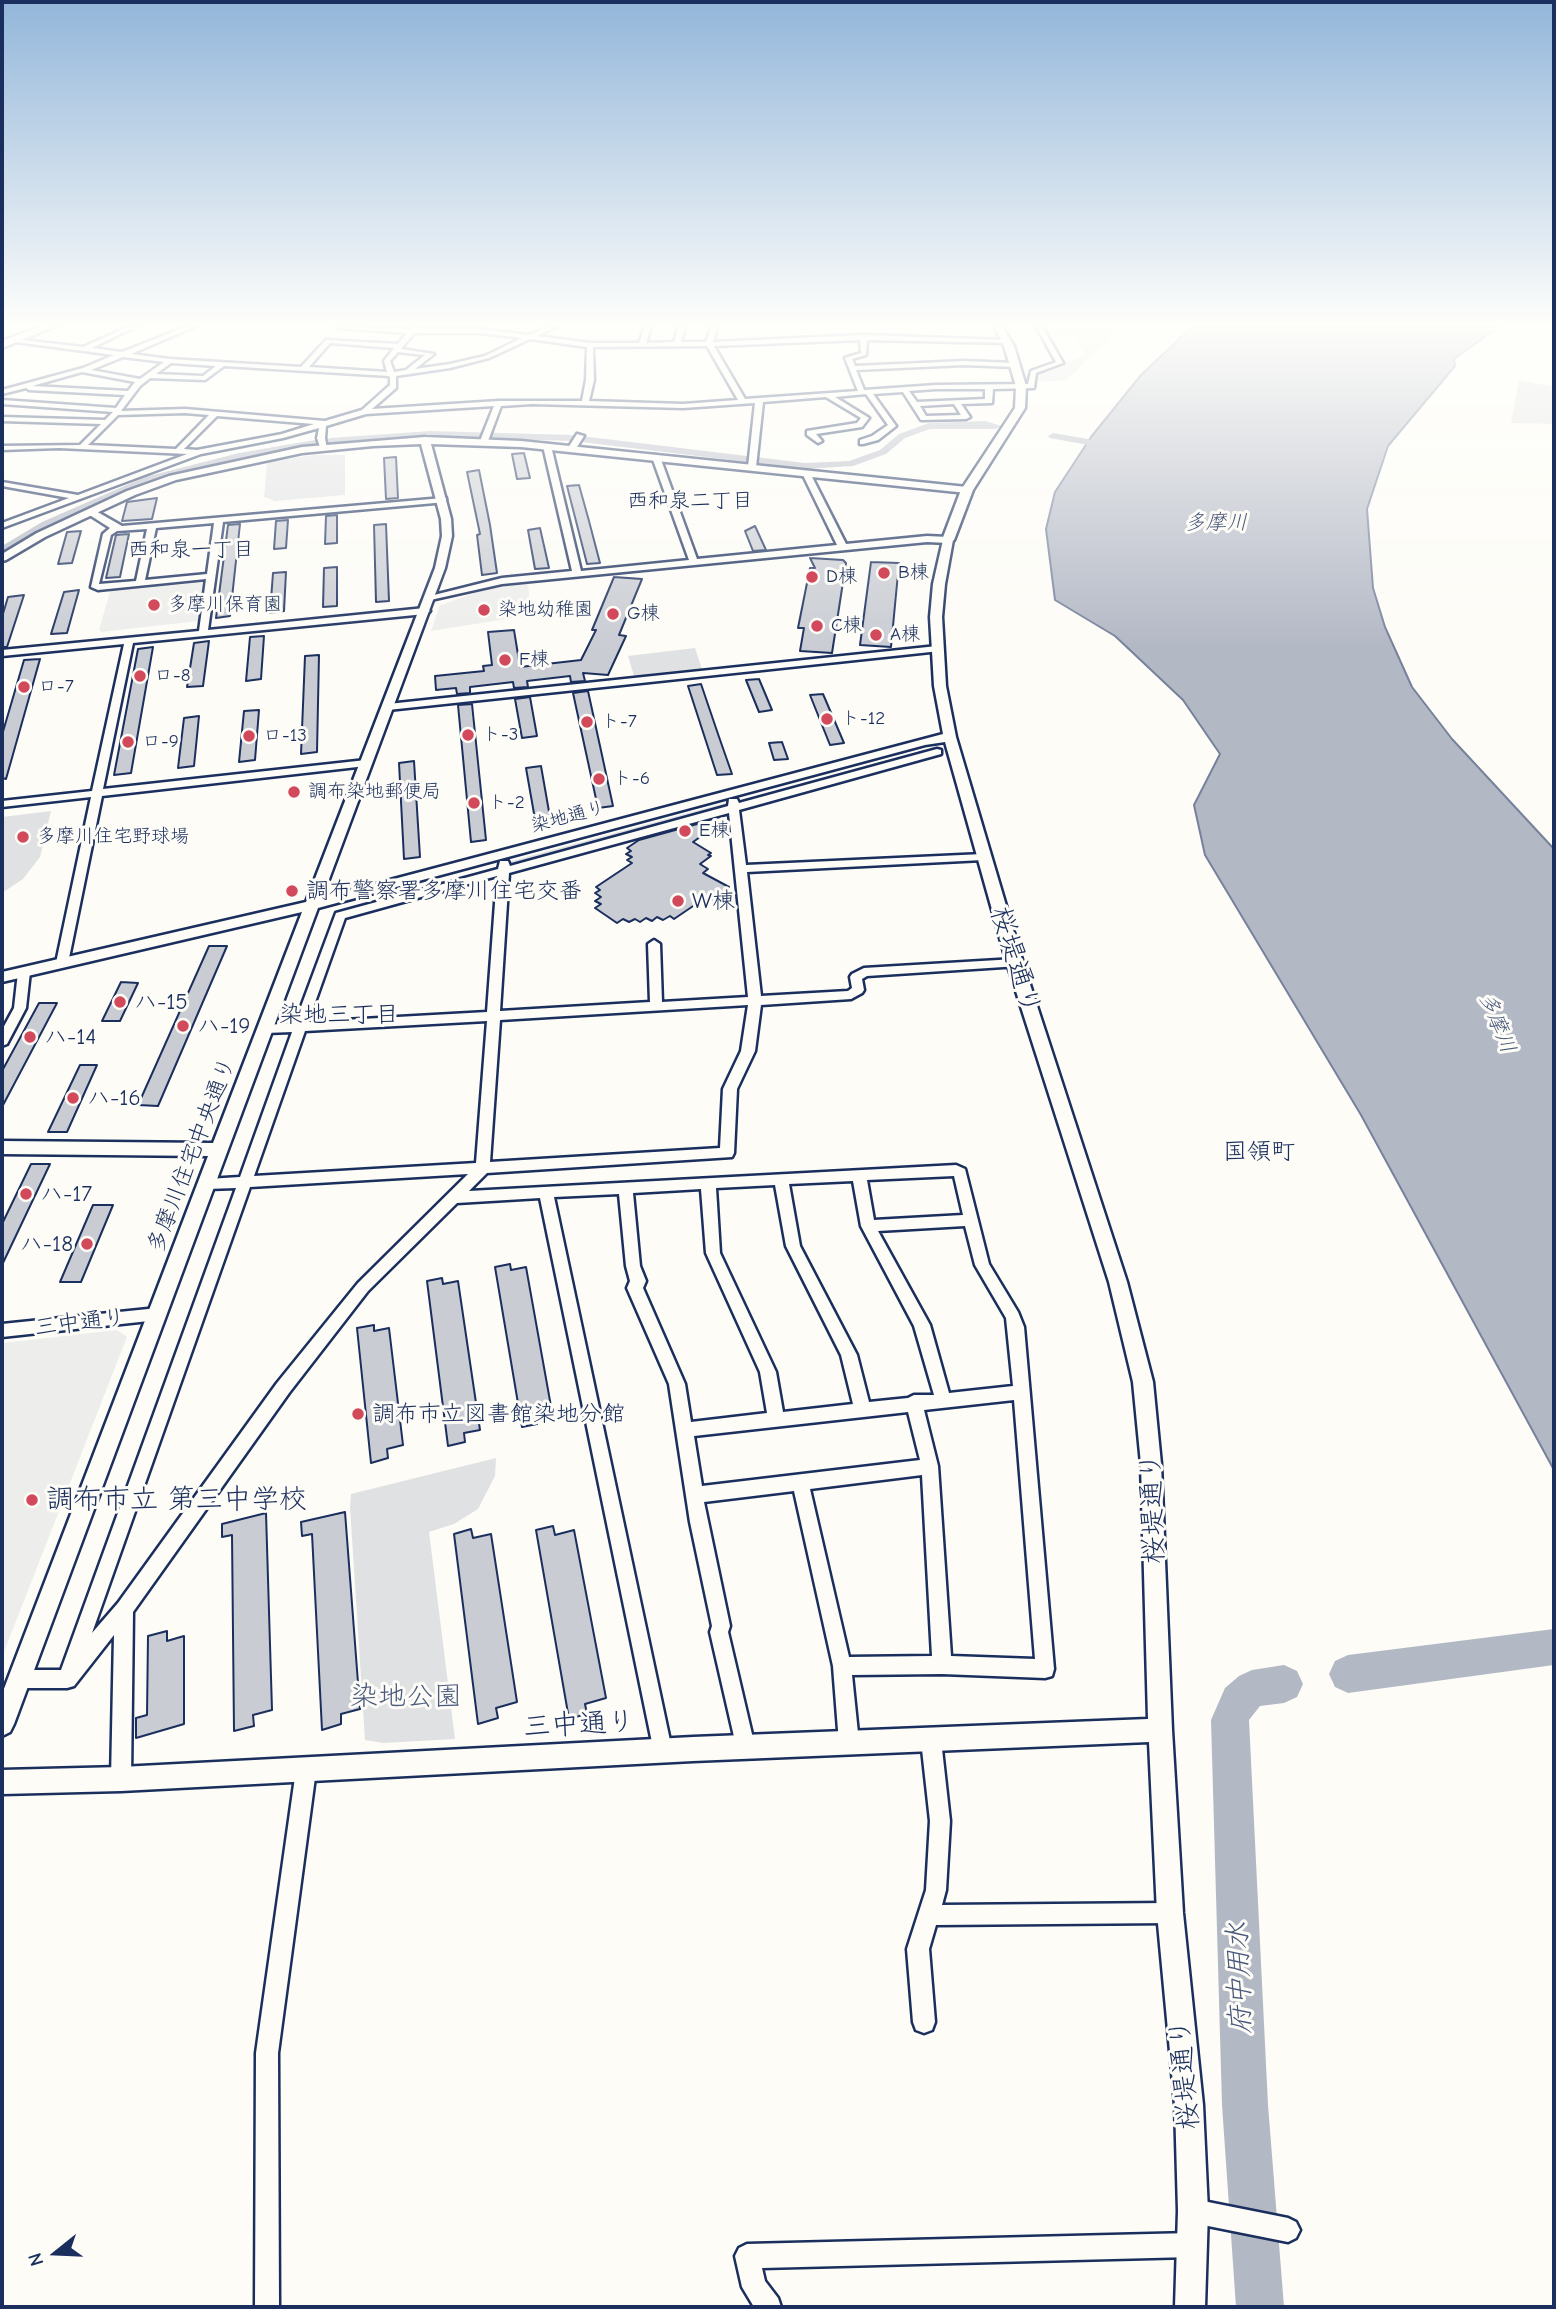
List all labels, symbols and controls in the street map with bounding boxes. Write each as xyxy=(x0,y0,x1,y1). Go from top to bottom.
district label: 西和泉二丁目 xyxy=(627,488,753,514)
water label: 多摩川 xyxy=(1185,510,1247,536)
district label: 西和泉一丁目 xyxy=(128,537,254,563)
place label: B棟 xyxy=(898,562,929,584)
marker: B棟 xyxy=(876,565,892,581)
place label: D棟 xyxy=(826,566,857,588)
marker: D棟 xyxy=(804,569,820,585)
place label: 多摩川保育園 xyxy=(168,594,282,616)
marker: 多摩川保育園 xyxy=(146,597,162,613)
place label: 染地幼稚園 xyxy=(498,599,593,621)
marker: 染地幼稚園 xyxy=(476,602,492,618)
place label: G棟 xyxy=(627,603,660,625)
marker: G棟 xyxy=(605,606,621,622)
place label: C棟 xyxy=(831,615,862,637)
marker: C棟 xyxy=(809,618,825,634)
place label: A棟 xyxy=(890,624,920,646)
marker: A棟 xyxy=(868,627,884,643)
place label: F棟 xyxy=(519,649,549,671)
marker: F棟 xyxy=(497,652,513,668)
place label: ロ-8 xyxy=(154,665,190,687)
marker: ロ-8 xyxy=(132,668,148,684)
place label: ロ-7 xyxy=(38,676,74,698)
marker: ロ-7 xyxy=(16,679,32,695)
place label: ト-12 xyxy=(841,708,885,730)
place label: ト-7 xyxy=(601,711,637,733)
marker: ト-12 xyxy=(819,711,835,727)
marker: ト-7 xyxy=(579,714,595,730)
place label: ト-3 xyxy=(482,724,518,746)
place label: ロ-13 xyxy=(263,725,307,747)
marker: ト-3 xyxy=(460,727,476,743)
marker: ロ-13 xyxy=(241,728,257,744)
place label: ロ-9 xyxy=(142,731,179,753)
marker: ロ-9 xyxy=(120,734,136,750)
place label: ト-6 xyxy=(613,768,650,790)
marker: ト-6 xyxy=(591,771,607,787)
place label: 調布染地郵便局 xyxy=(308,781,441,803)
marker: 調布染地郵便局 xyxy=(286,784,302,800)
place label: ト-2 xyxy=(488,792,525,814)
marker: ト-2 xyxy=(466,795,482,811)
street label: 染地通り xyxy=(528,796,608,838)
place label: E棟 xyxy=(699,820,729,842)
marker: E棟 xyxy=(677,823,693,839)
place label: 多摩川住宅野球場 xyxy=(37,826,189,848)
marker: 多摩川住宅野球場 xyxy=(15,829,31,845)
place label: 調布警察署多摩川住宅交番 xyxy=(306,877,582,905)
marker: 調布警察署多摩川住宅交番 xyxy=(284,883,300,899)
place label: W棟 xyxy=(692,887,735,915)
marker: W棟 xyxy=(670,893,686,909)
street label: 桜堤通り xyxy=(983,903,1047,1019)
place label: ハ-15 xyxy=(134,988,188,1016)
water label: 多摩川 xyxy=(1474,989,1520,1057)
marker: ハ-15 xyxy=(112,994,128,1010)
district label: 染地三丁目 xyxy=(279,1001,399,1029)
place label: ハ-19 xyxy=(197,1012,251,1040)
marker: ハ-19 xyxy=(175,1018,191,1034)
place label: ハ-14 xyxy=(44,1023,96,1051)
marker: ハ-14 xyxy=(22,1029,38,1045)
street label: 多摩川住宅中央通り xyxy=(142,1053,242,1257)
place label: ハ-16 xyxy=(87,1084,141,1112)
marker: ハ-16 xyxy=(65,1090,81,1106)
district label: 国領町 xyxy=(1223,1138,1295,1166)
place label: ハ-17 xyxy=(40,1180,92,1208)
marker: ハ-17 xyxy=(18,1186,34,1202)
place label: ハ-18 xyxy=(20,1230,73,1258)
marker: ハ-18 xyxy=(79,1236,95,1252)
street label: 三中通り xyxy=(33,1304,127,1342)
place label: 調布市立図書館染地分館 xyxy=(372,1400,625,1428)
marker: 調布市立図書館染地分館 xyxy=(350,1406,366,1422)
street label: 桜堤通り xyxy=(1134,1451,1172,1565)
place label: 調布市立 第三中学校 xyxy=(46,1483,307,1517)
marker: 調布市立 第三中学校 xyxy=(24,1492,40,1508)
park label: 染地公園 xyxy=(350,1680,462,1714)
street label: 三中通り xyxy=(522,1705,636,1745)
water label: 府中用水 xyxy=(1221,1921,1259,2035)
street label: 桜堤通り xyxy=(1163,2017,1207,2131)
north arrow xyxy=(21,2218,91,2288)
text: N xyxy=(24,2250,48,2269)

